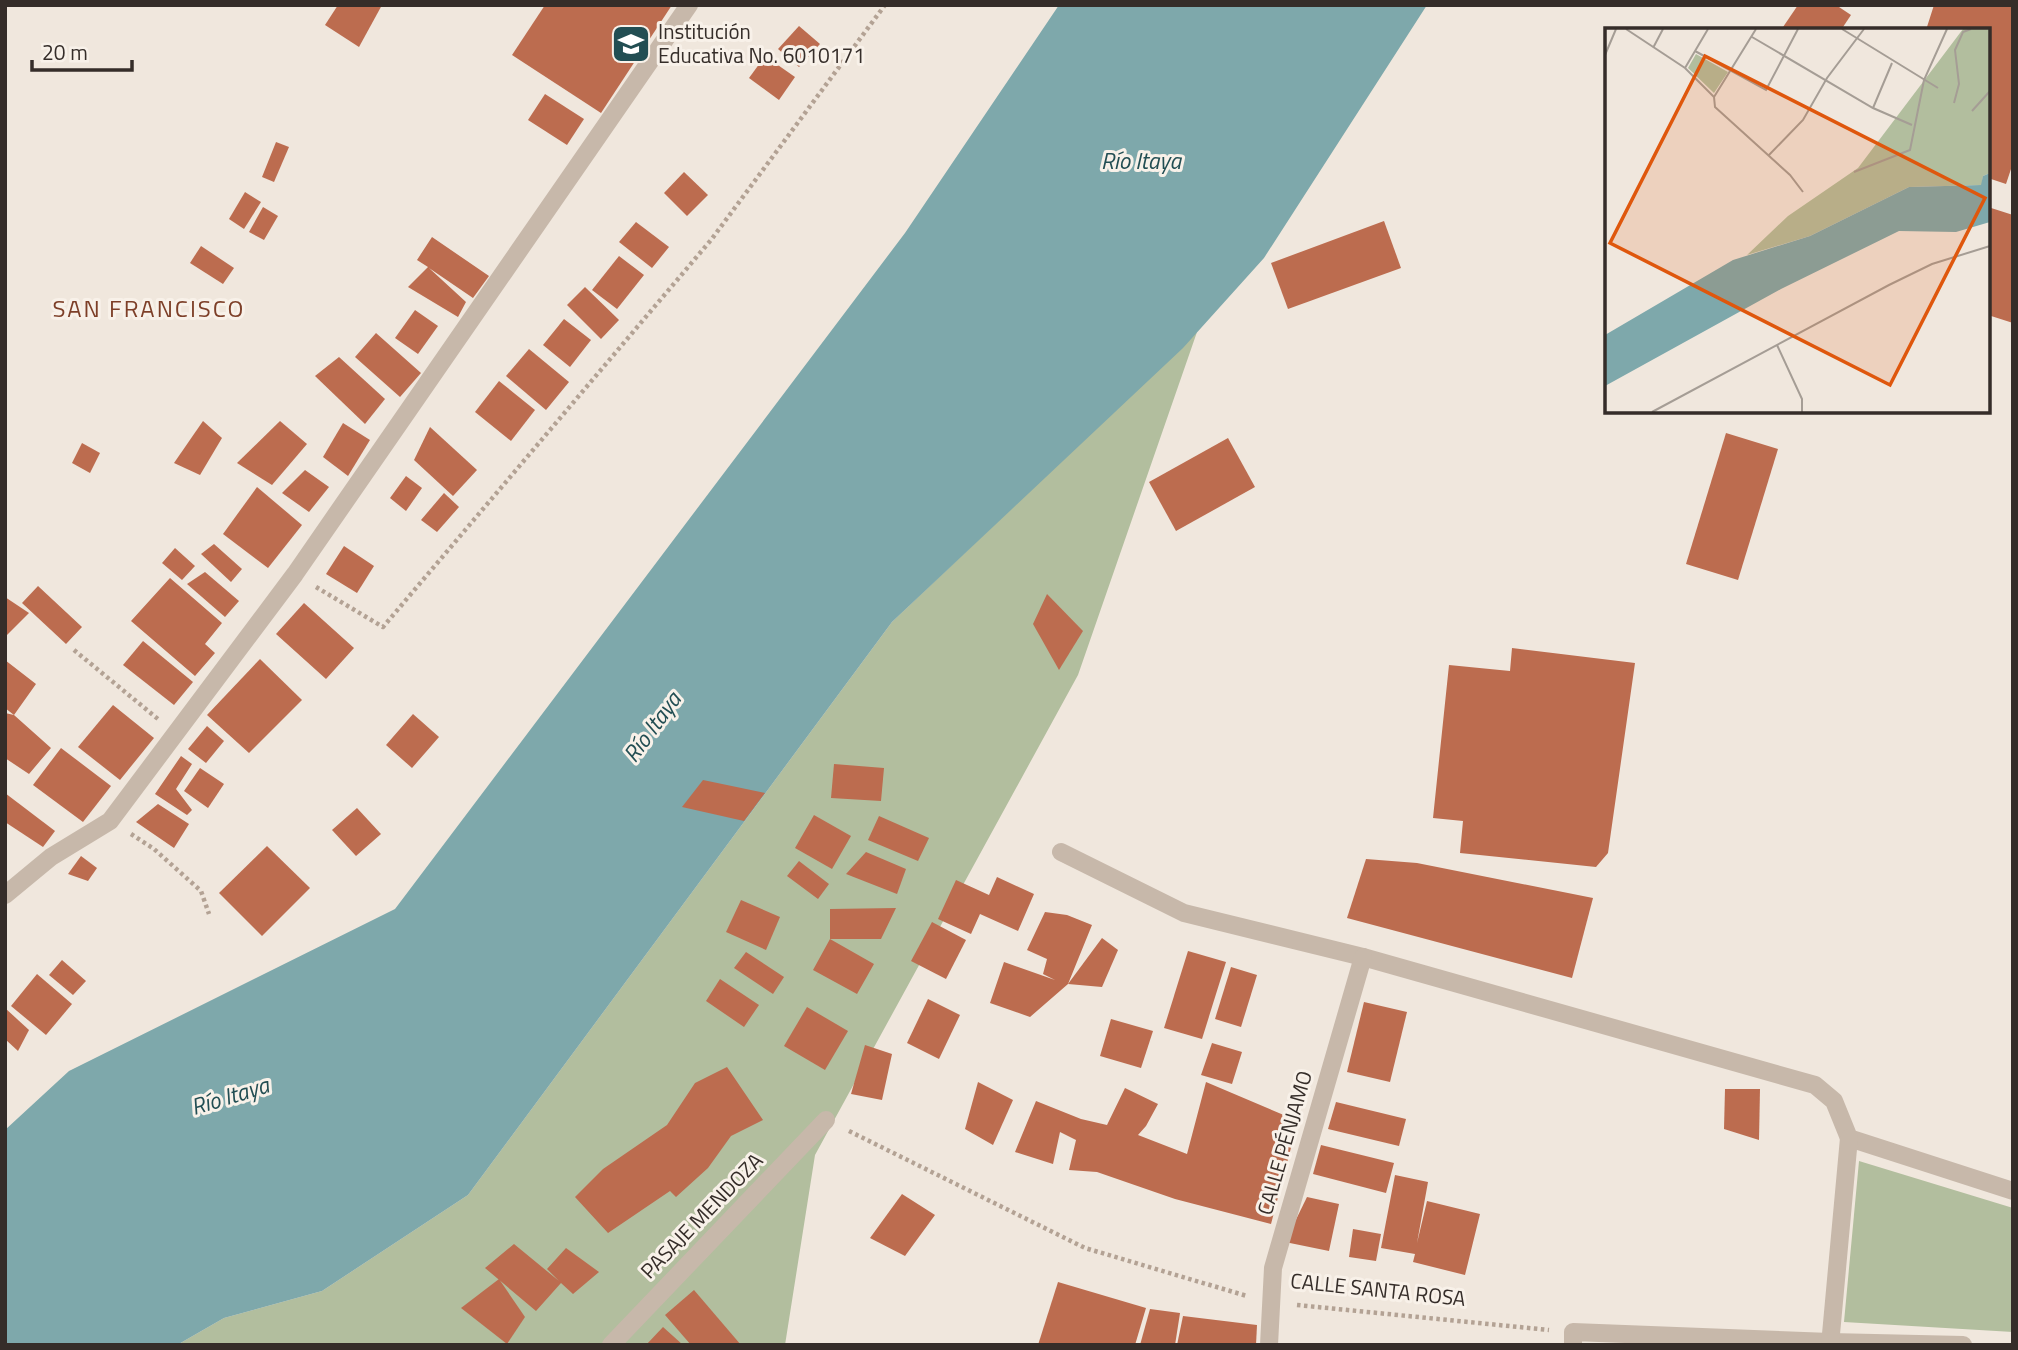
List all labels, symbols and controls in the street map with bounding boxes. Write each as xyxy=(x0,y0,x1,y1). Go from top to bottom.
place label: Institución Educativa No. 6010171 xyxy=(658,15,865,71)
school or university icon: Institución Educativa No. 6010171 xyxy=(610,23,652,65)
scale bar xyxy=(32,28,131,72)
inset map xyxy=(1605,28,1990,413)
text: 20 m xyxy=(42,36,88,68)
water label: Río Itaya xyxy=(1101,143,1182,178)
district label: SAN FRANCISCO xyxy=(53,290,245,326)
water label: Río Itaya xyxy=(614,683,690,769)
water label: Río Itaya xyxy=(187,1067,275,1124)
street label: CALLE PÉNJAMO xyxy=(1248,1067,1320,1219)
street label: PASAJE MENDOZA xyxy=(633,1145,770,1286)
street label: CALLE SANTA ROSA xyxy=(1289,1264,1468,1314)

